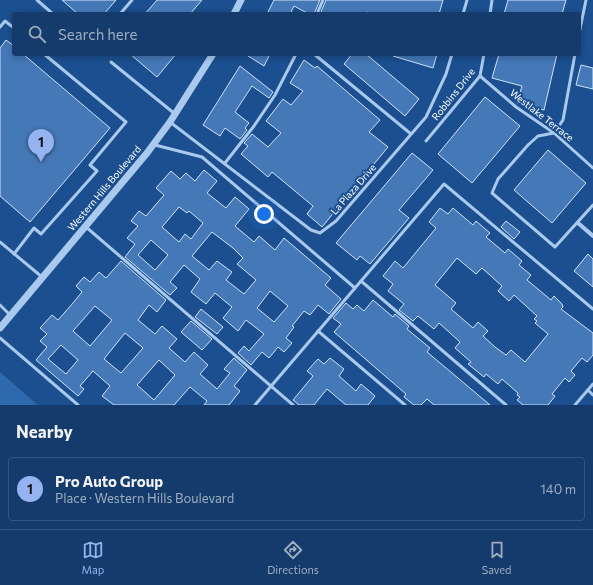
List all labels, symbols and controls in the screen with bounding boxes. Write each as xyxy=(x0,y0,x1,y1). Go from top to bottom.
search box xyxy=(12,12,581,56)
icon: search xyxy=(26,23,48,45)
text: Search here xyxy=(58,25,137,43)
street label: Robbins Drive xyxy=(429,65,477,123)
street label: Westlake Terrace xyxy=(508,86,576,144)
pin: 1 xyxy=(28,129,54,162)
street label: Western Hills Boulevard xyxy=(65,143,143,233)
street label: La Plaza Drive xyxy=(328,161,378,217)
your location xyxy=(254,204,274,224)
text: Nearby xyxy=(16,421,73,442)
text: Pro Auto Group xyxy=(55,472,163,490)
text: 1 xyxy=(27,481,33,497)
text: 140 m xyxy=(540,481,576,497)
text: Place · Western Hills Boulevard xyxy=(55,490,234,506)
tab: Map xyxy=(82,539,104,576)
tab: Directions xyxy=(267,539,319,576)
tab: Saved xyxy=(482,539,511,576)

